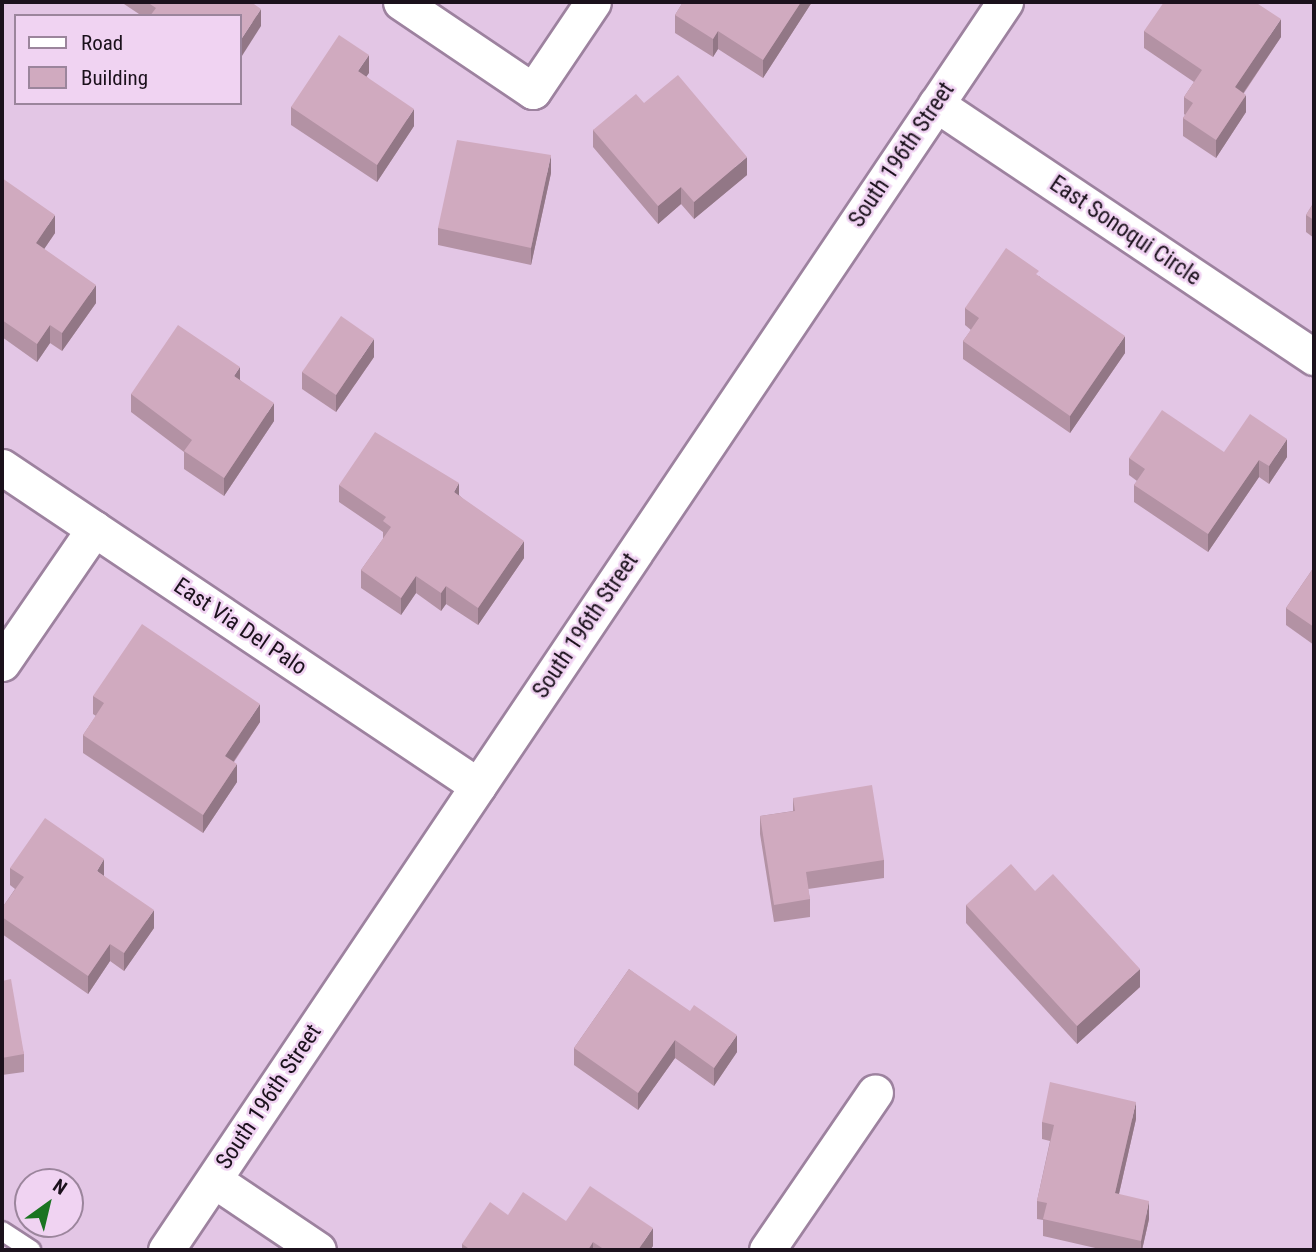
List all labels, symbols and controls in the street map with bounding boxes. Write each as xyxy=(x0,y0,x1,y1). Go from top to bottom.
legend xyxy=(14,14,242,105)
text: Road xyxy=(81,31,123,55)
text: Building xyxy=(81,66,148,90)
street label: South 196th Street xyxy=(843,77,961,233)
street label: East Sonoqui Circle xyxy=(1044,170,1206,292)
street label: South 196th Street xyxy=(527,548,645,704)
street label: East Via Del Palo xyxy=(168,572,312,682)
street label: South 196th Street xyxy=(210,1019,328,1175)
north arrow xyxy=(14,1168,84,1238)
text: N xyxy=(49,1174,71,1200)

